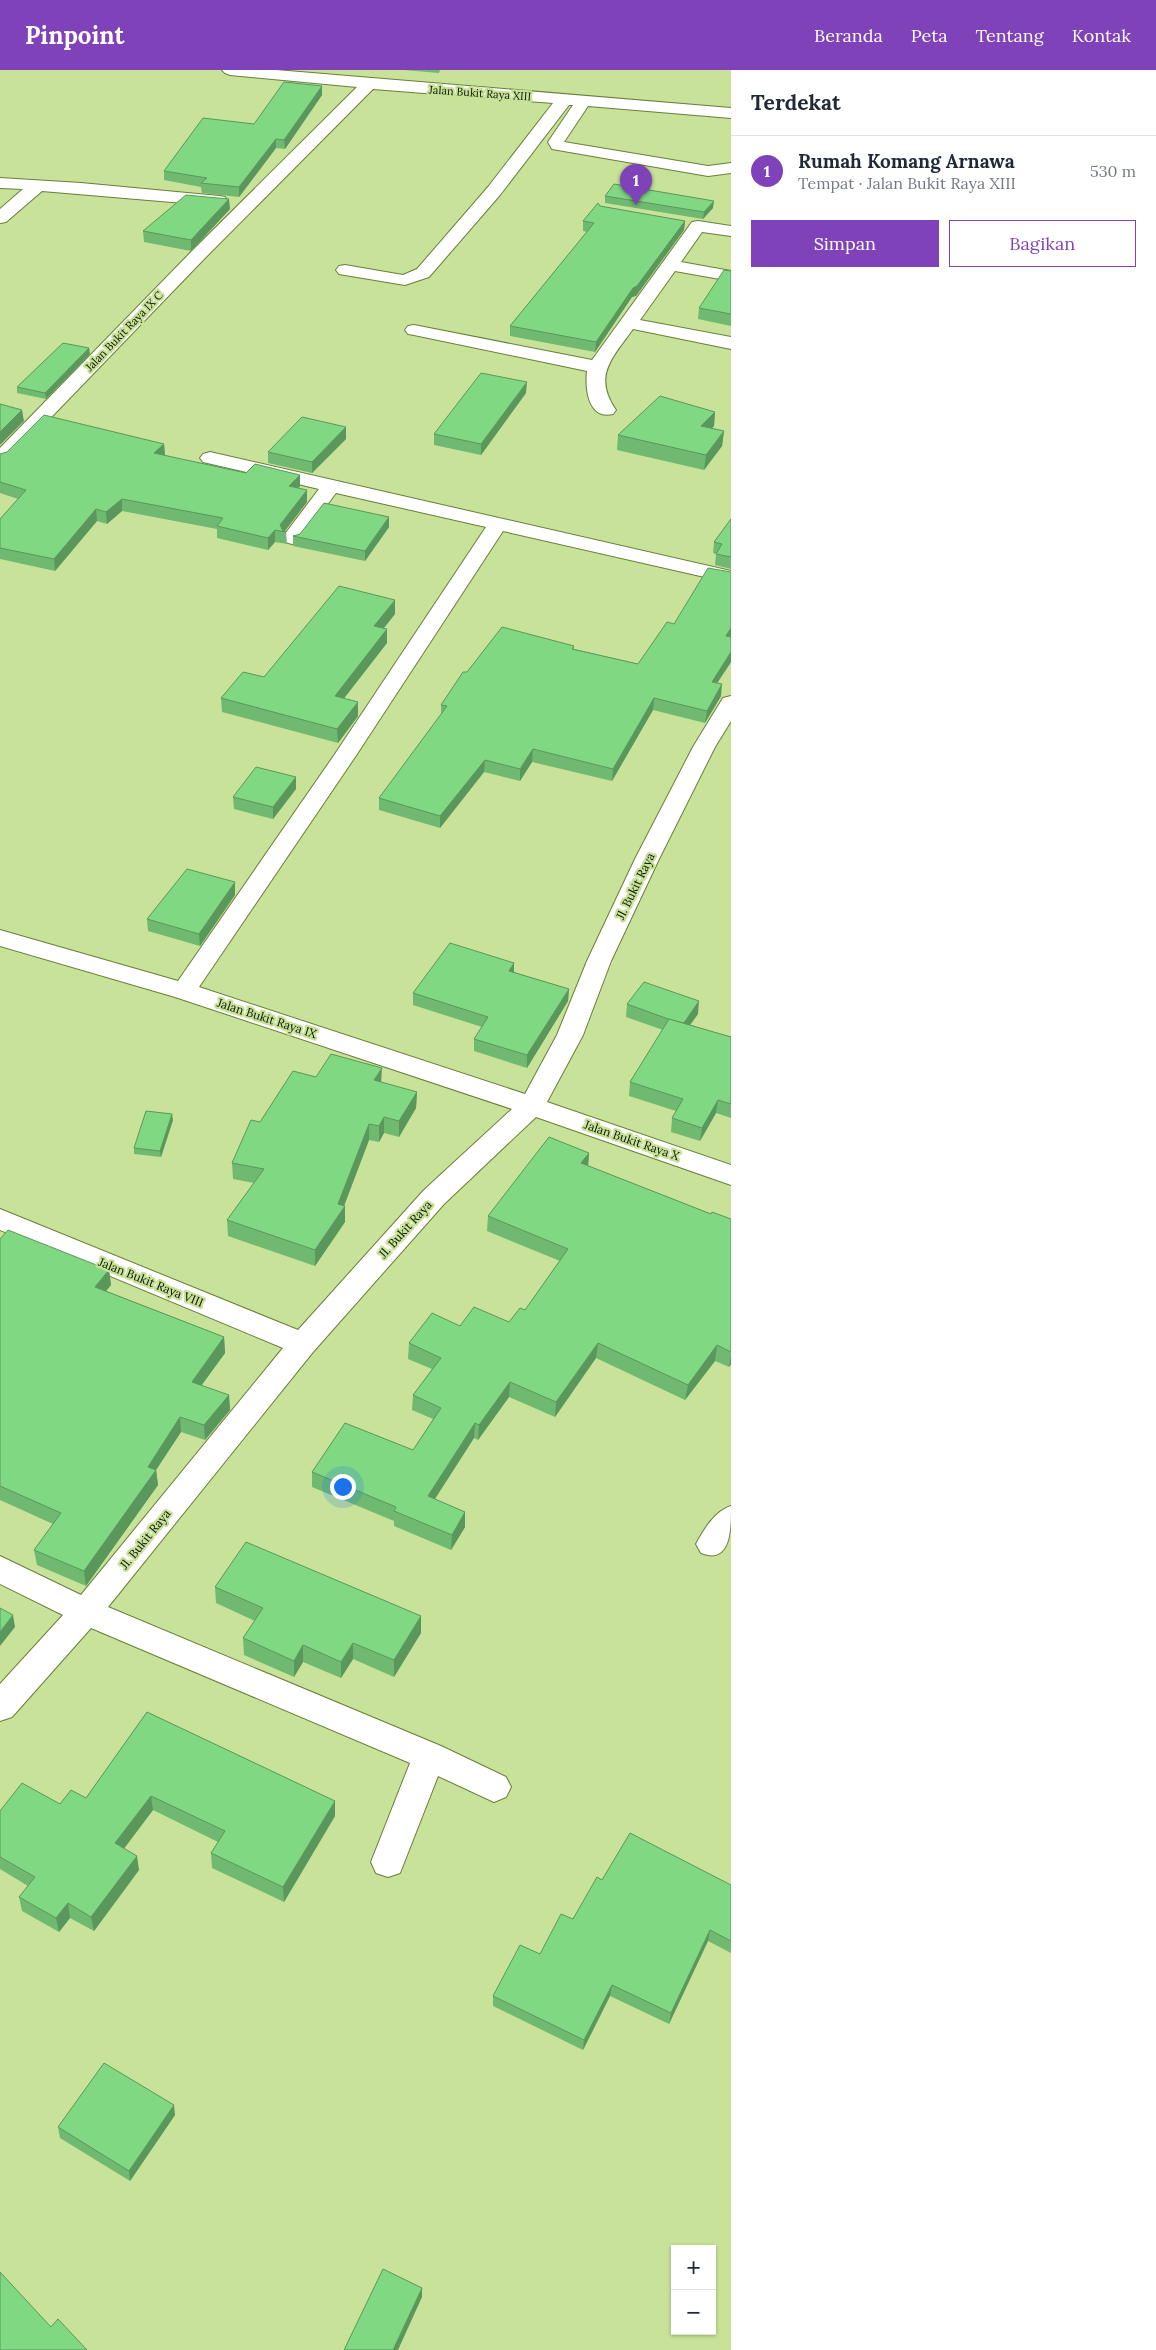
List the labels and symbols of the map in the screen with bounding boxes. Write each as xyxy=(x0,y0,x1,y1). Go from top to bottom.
street label: Jalan Bukit Raya XIII xyxy=(427,82,532,104)
pin: 1 xyxy=(620,164,652,205)
street label: Jalan Bukit Raya IX C xyxy=(82,288,166,375)
street label: Jl. Bukit Raya xyxy=(612,850,658,923)
street label: Jalan Bukit Raya IX xyxy=(214,995,319,1041)
street label: Jalan Bukit Raya X xyxy=(581,1116,682,1163)
street label: Jl. Bukit Raya xyxy=(375,1197,435,1262)
street label: Jalan Bukit Raya VIII xyxy=(95,1254,206,1310)
your location xyxy=(330,1474,356,1500)
street label: Jl. Bukit Raya xyxy=(116,1506,174,1573)

